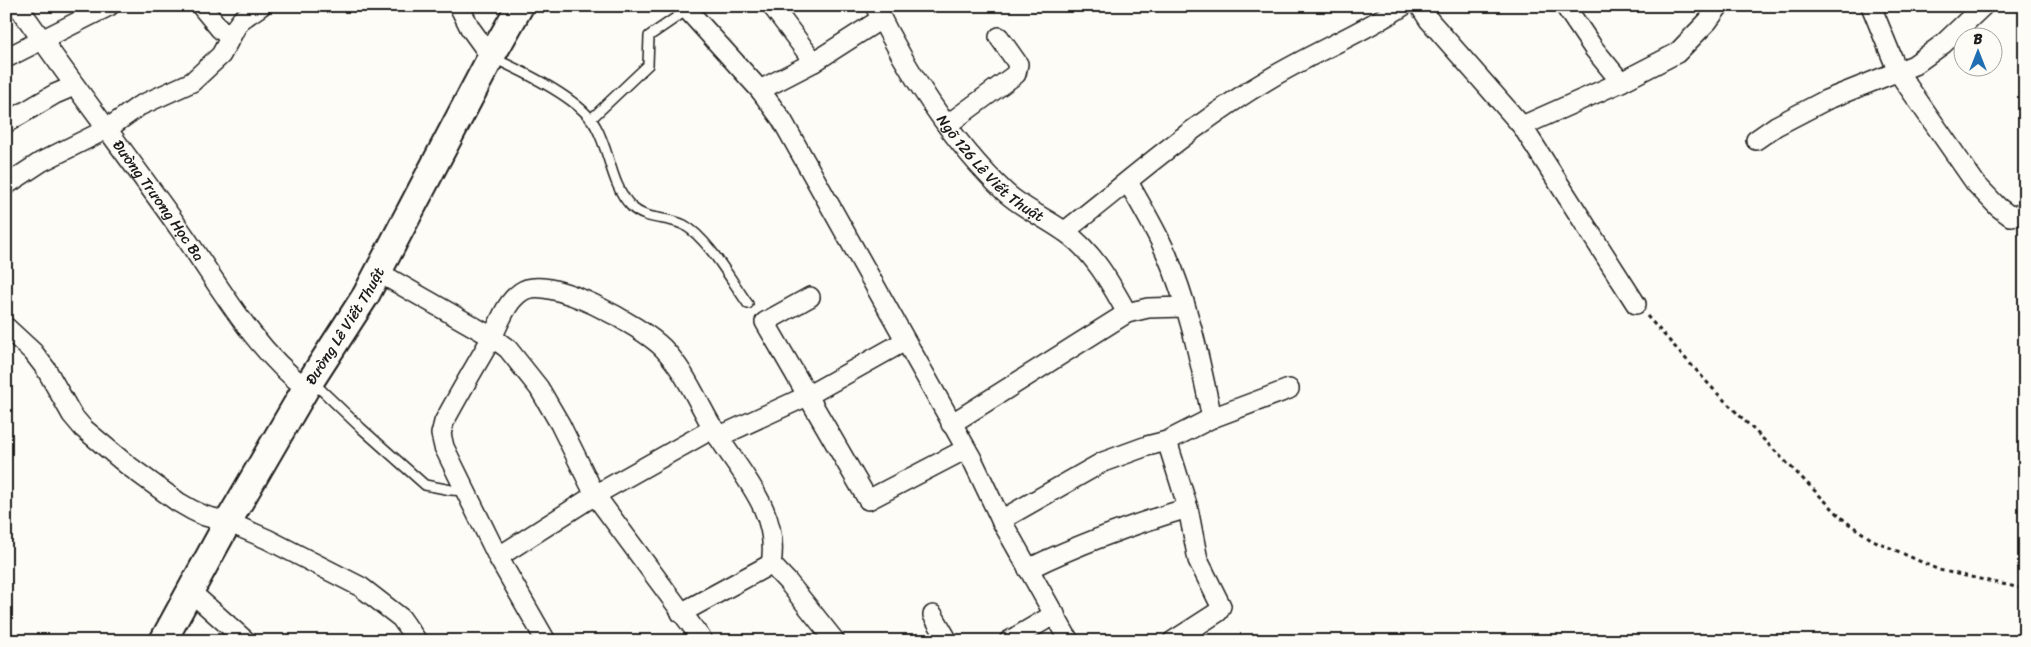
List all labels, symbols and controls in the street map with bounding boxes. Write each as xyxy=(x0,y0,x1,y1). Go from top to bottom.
text: B xyxy=(1974,27,1983,52)
north arrow xyxy=(1954,28,2004,78)
street label: Ngõ 126 Lê Viết Thuật xyxy=(930,109,1050,229)
street label: Đường Trương Học Ba xyxy=(106,134,211,267)
street label: Đường Lê Viết Thuật xyxy=(298,262,392,390)

